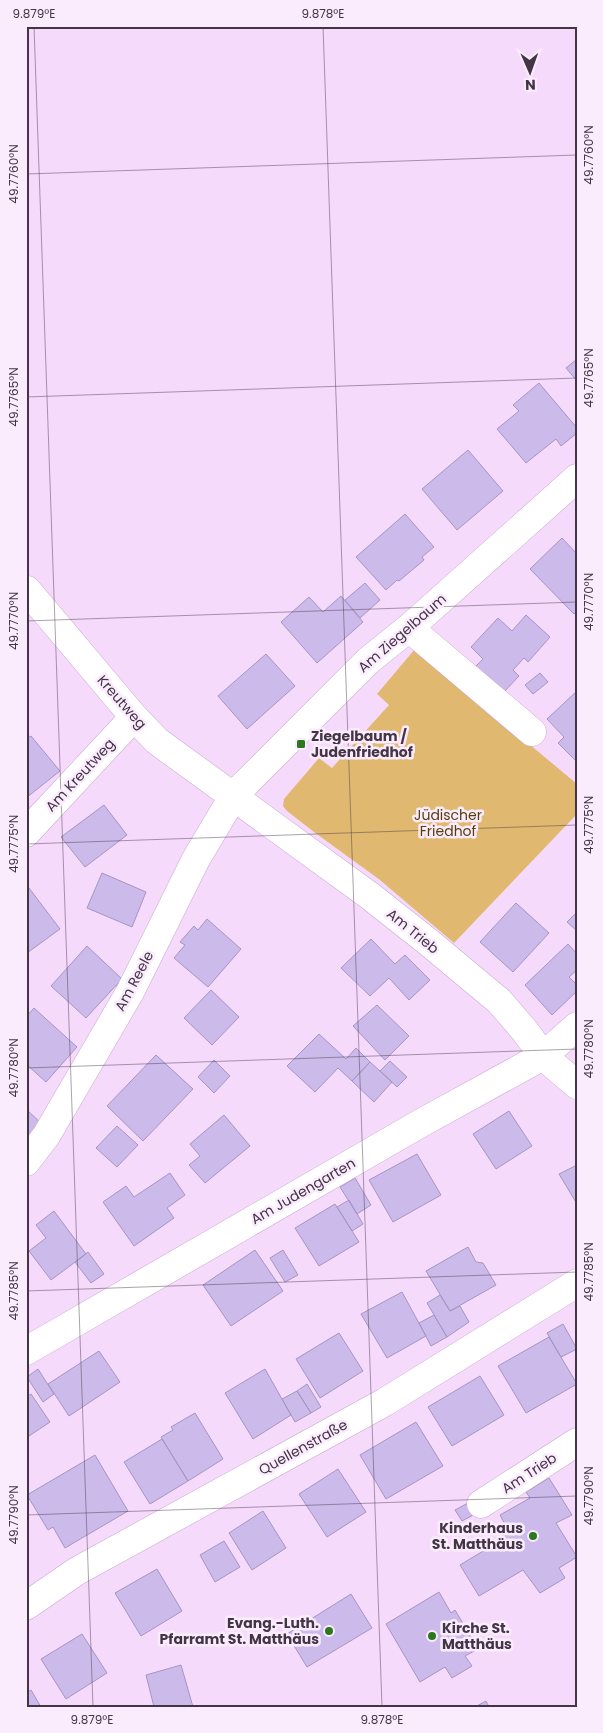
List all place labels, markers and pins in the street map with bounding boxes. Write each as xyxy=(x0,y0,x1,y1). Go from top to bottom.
place label: Ziegelbaum / Judenfriedhof xyxy=(311,726,413,762)
marker: Ziegelbaum / Judenfriedhof xyxy=(295,738,307,750)
place label: Kinderhaus St. Matthäus xyxy=(432,1518,523,1554)
marker: Kinderhaus St. Matthäus xyxy=(527,1530,539,1542)
place label: Evang.-Luth. Pfarramt St. Matthäus xyxy=(160,1613,319,1649)
place label: Kirche St. Matthäus xyxy=(442,1618,512,1654)
marker: Evang.-Luth. Pfarramt St. Matthäus xyxy=(323,1625,335,1637)
marker: Kirche St. Matthäus xyxy=(426,1630,438,1642)

